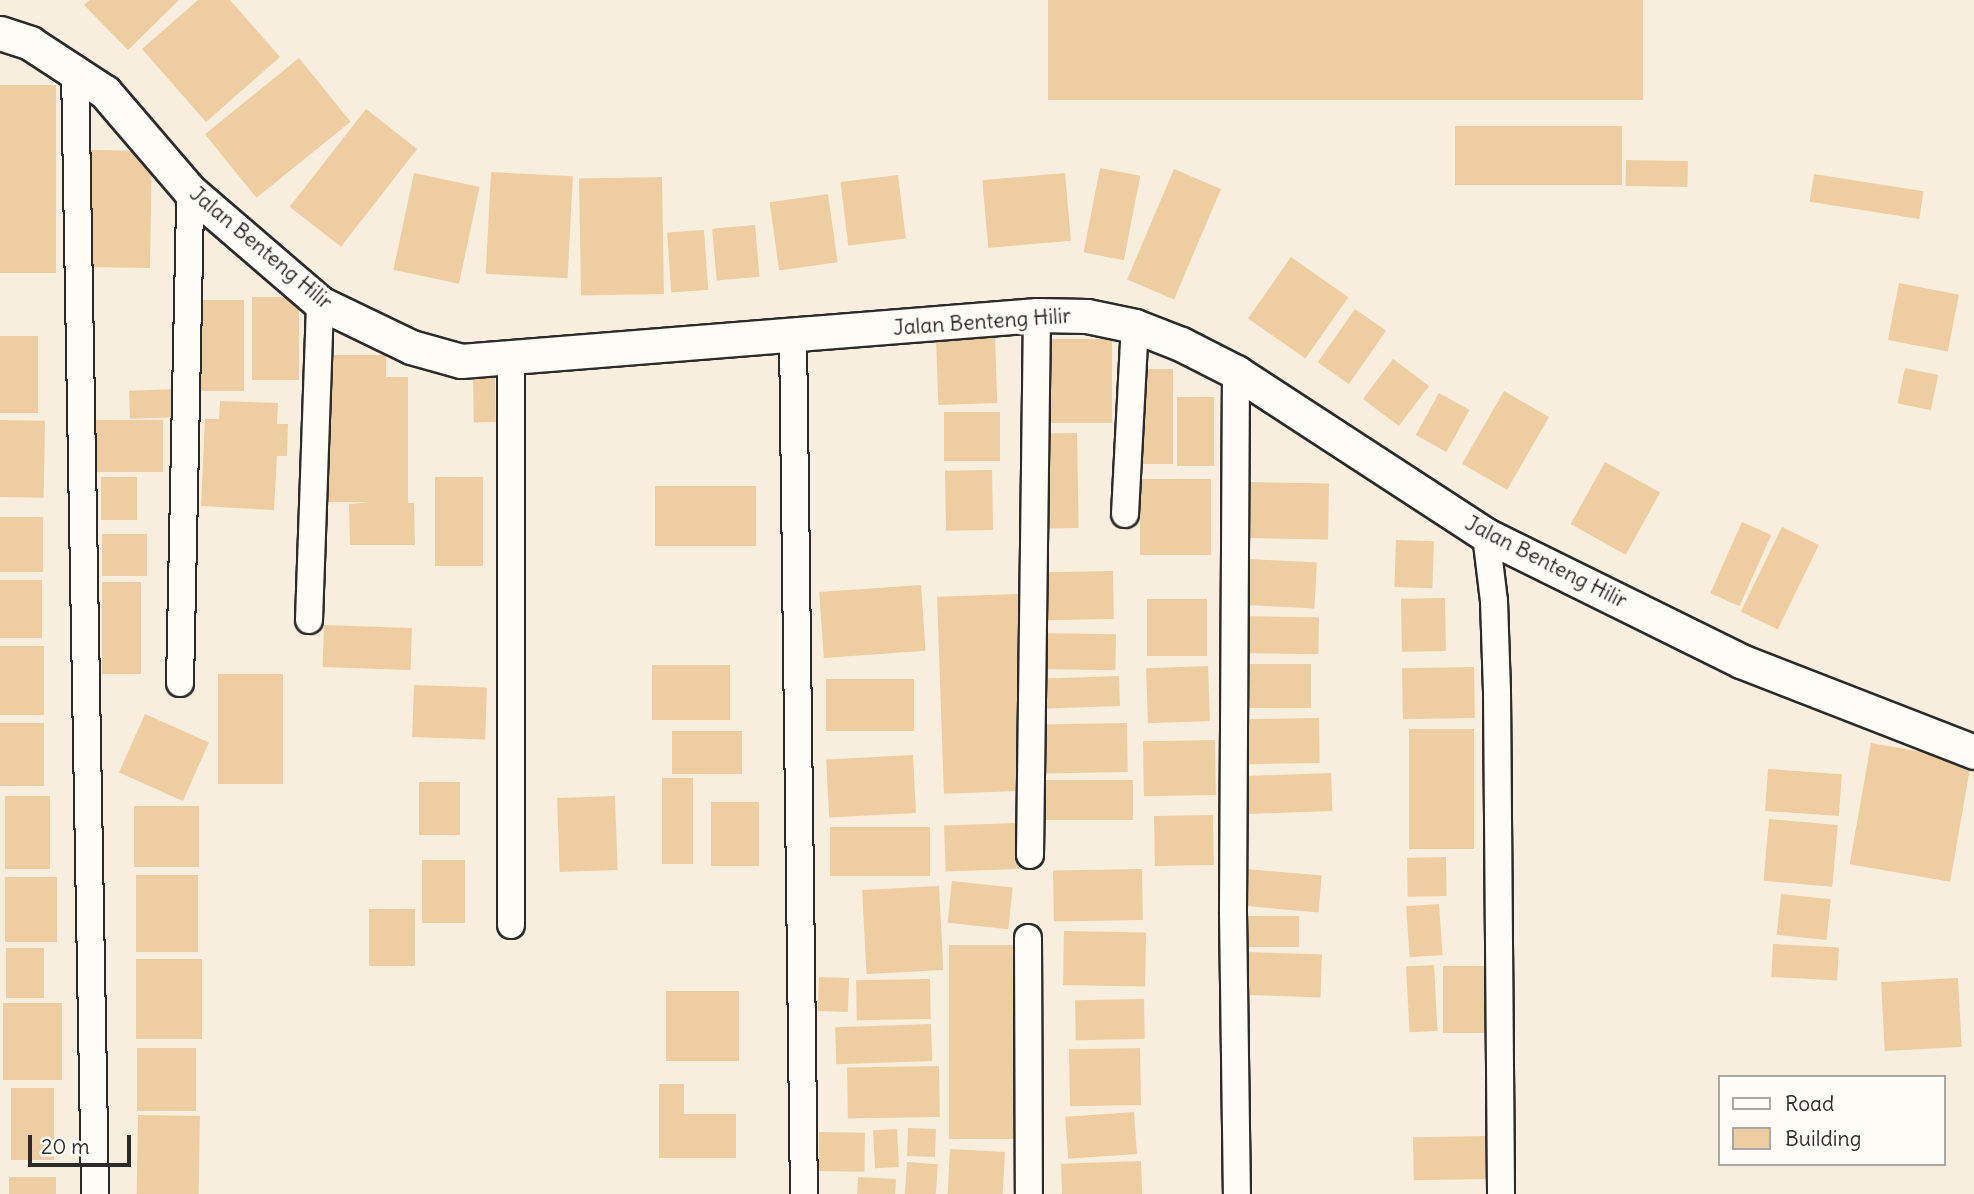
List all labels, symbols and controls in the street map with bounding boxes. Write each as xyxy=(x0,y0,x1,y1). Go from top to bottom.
street label: Jalan Benteng Hilir xyxy=(185,181,337,315)
street label: Jalan Benteng Hilir xyxy=(892,303,1072,341)
street label: Jalan Benteng Hilir xyxy=(1461,510,1631,614)
legend xyxy=(1718,1075,1946,1166)
text: Road xyxy=(1785,1090,1834,1117)
scale bar xyxy=(32,1120,135,1164)
text: Building xyxy=(1785,1125,1861,1152)
text: 20 m xyxy=(41,1133,90,1160)

